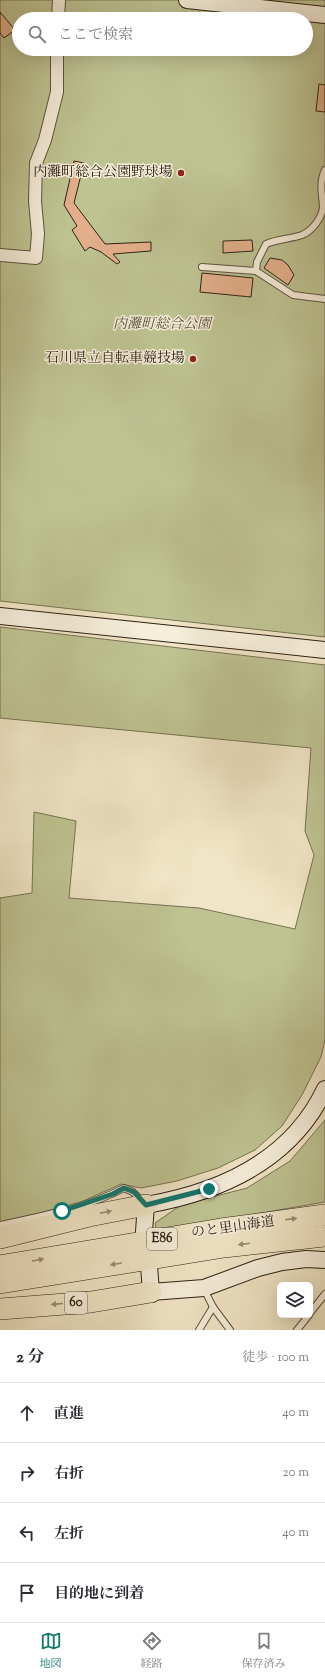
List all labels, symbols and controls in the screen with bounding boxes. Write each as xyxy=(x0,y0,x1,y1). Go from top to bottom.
search box xyxy=(12,12,313,56)
icon: search xyxy=(26,23,48,45)
text: ここで検索 xyxy=(58,25,133,46)
place label: 内灘町総合公園野球場 xyxy=(33,163,173,183)
marker: 内灘町総合公園野球場 xyxy=(176,168,186,178)
park label: 内灘町総合公園 xyxy=(113,315,213,335)
place label: 石川県立自転車競技場 xyxy=(45,349,185,369)
marker: 石川県立自転車競技場 xyxy=(188,354,198,364)
route end xyxy=(200,1180,218,1198)
route start xyxy=(53,1202,71,1220)
one-way arrow xyxy=(100,1209,112,1215)
street label: のと里山海道 xyxy=(190,1212,276,1244)
one-way arrow xyxy=(285,1216,297,1223)
road number: E86 xyxy=(147,1228,177,1250)
one-way arrow xyxy=(238,1241,251,1247)
one-way arrow xyxy=(32,1257,45,1263)
one-way arrow xyxy=(110,1262,122,1268)
map controls xyxy=(277,1282,313,1318)
button: layers xyxy=(277,1282,313,1318)
road number: 60 xyxy=(65,1292,87,1314)
one-way arrow xyxy=(51,1301,63,1308)
text: 2 分 xyxy=(16,1346,45,1370)
text: 徒歩 · 100 m xyxy=(243,1349,309,1367)
icon: ahead xyxy=(16,1402,38,1424)
text: 直進 xyxy=(54,1404,84,1425)
text: 40 m xyxy=(282,1404,309,1422)
icon: right xyxy=(16,1462,38,1484)
text: 右折 xyxy=(54,1464,84,1485)
text: 20 m xyxy=(283,1464,309,1482)
icon: left xyxy=(16,1522,38,1544)
text: 左折 xyxy=(54,1524,84,1545)
text: 40 m xyxy=(282,1524,309,1542)
icon: arrive xyxy=(16,1582,38,1604)
text: 目的地に到着 xyxy=(54,1584,144,1605)
tab: 地図 xyxy=(40,1630,62,1672)
tab: 経路 xyxy=(141,1630,163,1672)
tab: 保存済み xyxy=(242,1630,286,1672)

